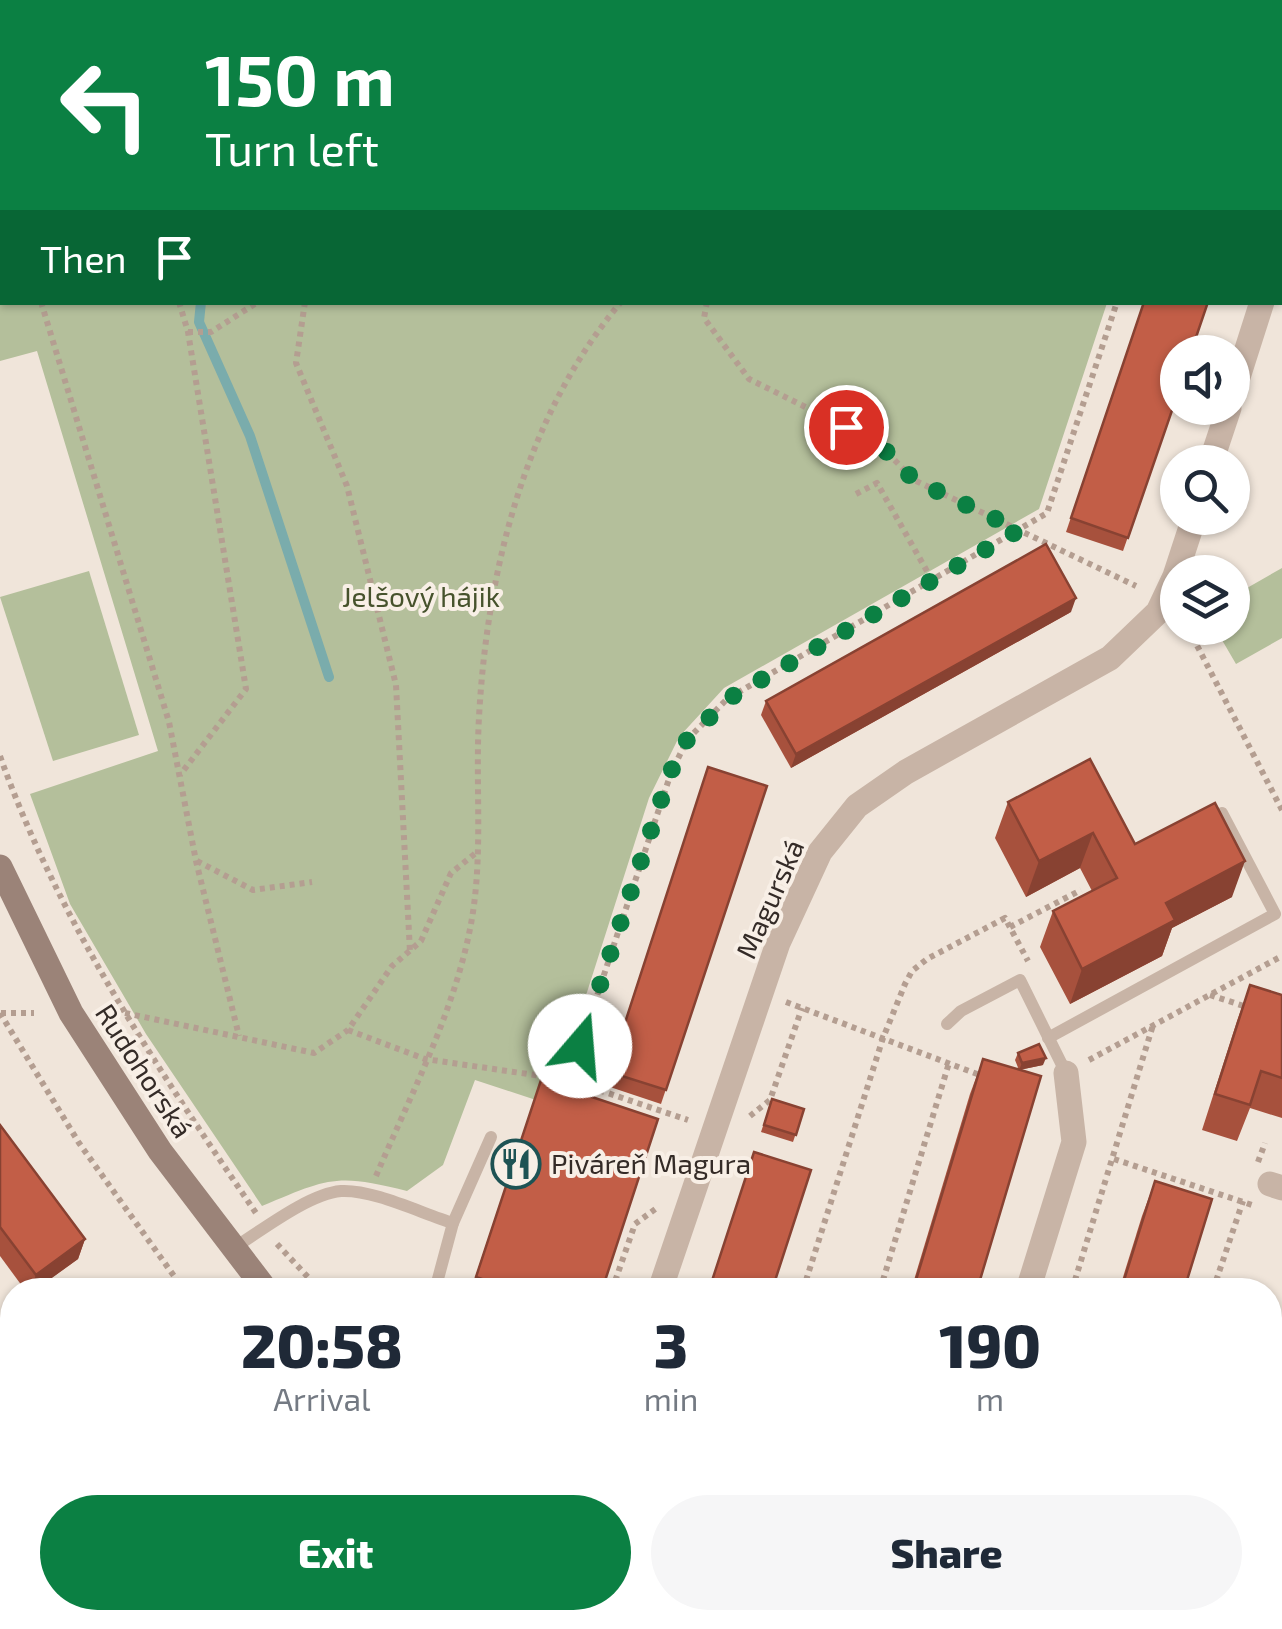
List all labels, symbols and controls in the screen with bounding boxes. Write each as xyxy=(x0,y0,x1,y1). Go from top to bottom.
text: 150 m xyxy=(205,36,395,120)
icon: left xyxy=(40,40,170,170)
text: Turn left xyxy=(205,121,379,175)
icon: arrive xyxy=(147,230,202,285)
text: Then xyxy=(40,235,127,281)
map controls xyxy=(1160,335,1250,645)
button: sound xyxy=(1160,335,1250,425)
pin xyxy=(804,385,889,470)
icon: arrive xyxy=(819,400,874,455)
button: search xyxy=(1160,445,1250,535)
button: layers xyxy=(1160,555,1250,645)
park label: Jelšový hájik xyxy=(342,579,500,613)
street label: Magurská xyxy=(728,834,810,963)
position arrow xyxy=(528,994,632,1098)
street label: Rudohorská xyxy=(89,997,201,1144)
restaurant icon: Piváreň Magura xyxy=(490,1138,542,1190)
place label: Piváreň Magura xyxy=(551,1146,751,1180)
text: 20:58 xyxy=(241,1308,403,1380)
text: 3 xyxy=(654,1308,688,1380)
text: 190 xyxy=(939,1308,1041,1380)
text: Arrival xyxy=(273,1379,371,1417)
text: min xyxy=(644,1379,698,1417)
text: m xyxy=(976,1379,1004,1417)
button: Exit xyxy=(40,1495,631,1610)
button: Share xyxy=(651,1495,1242,1610)

